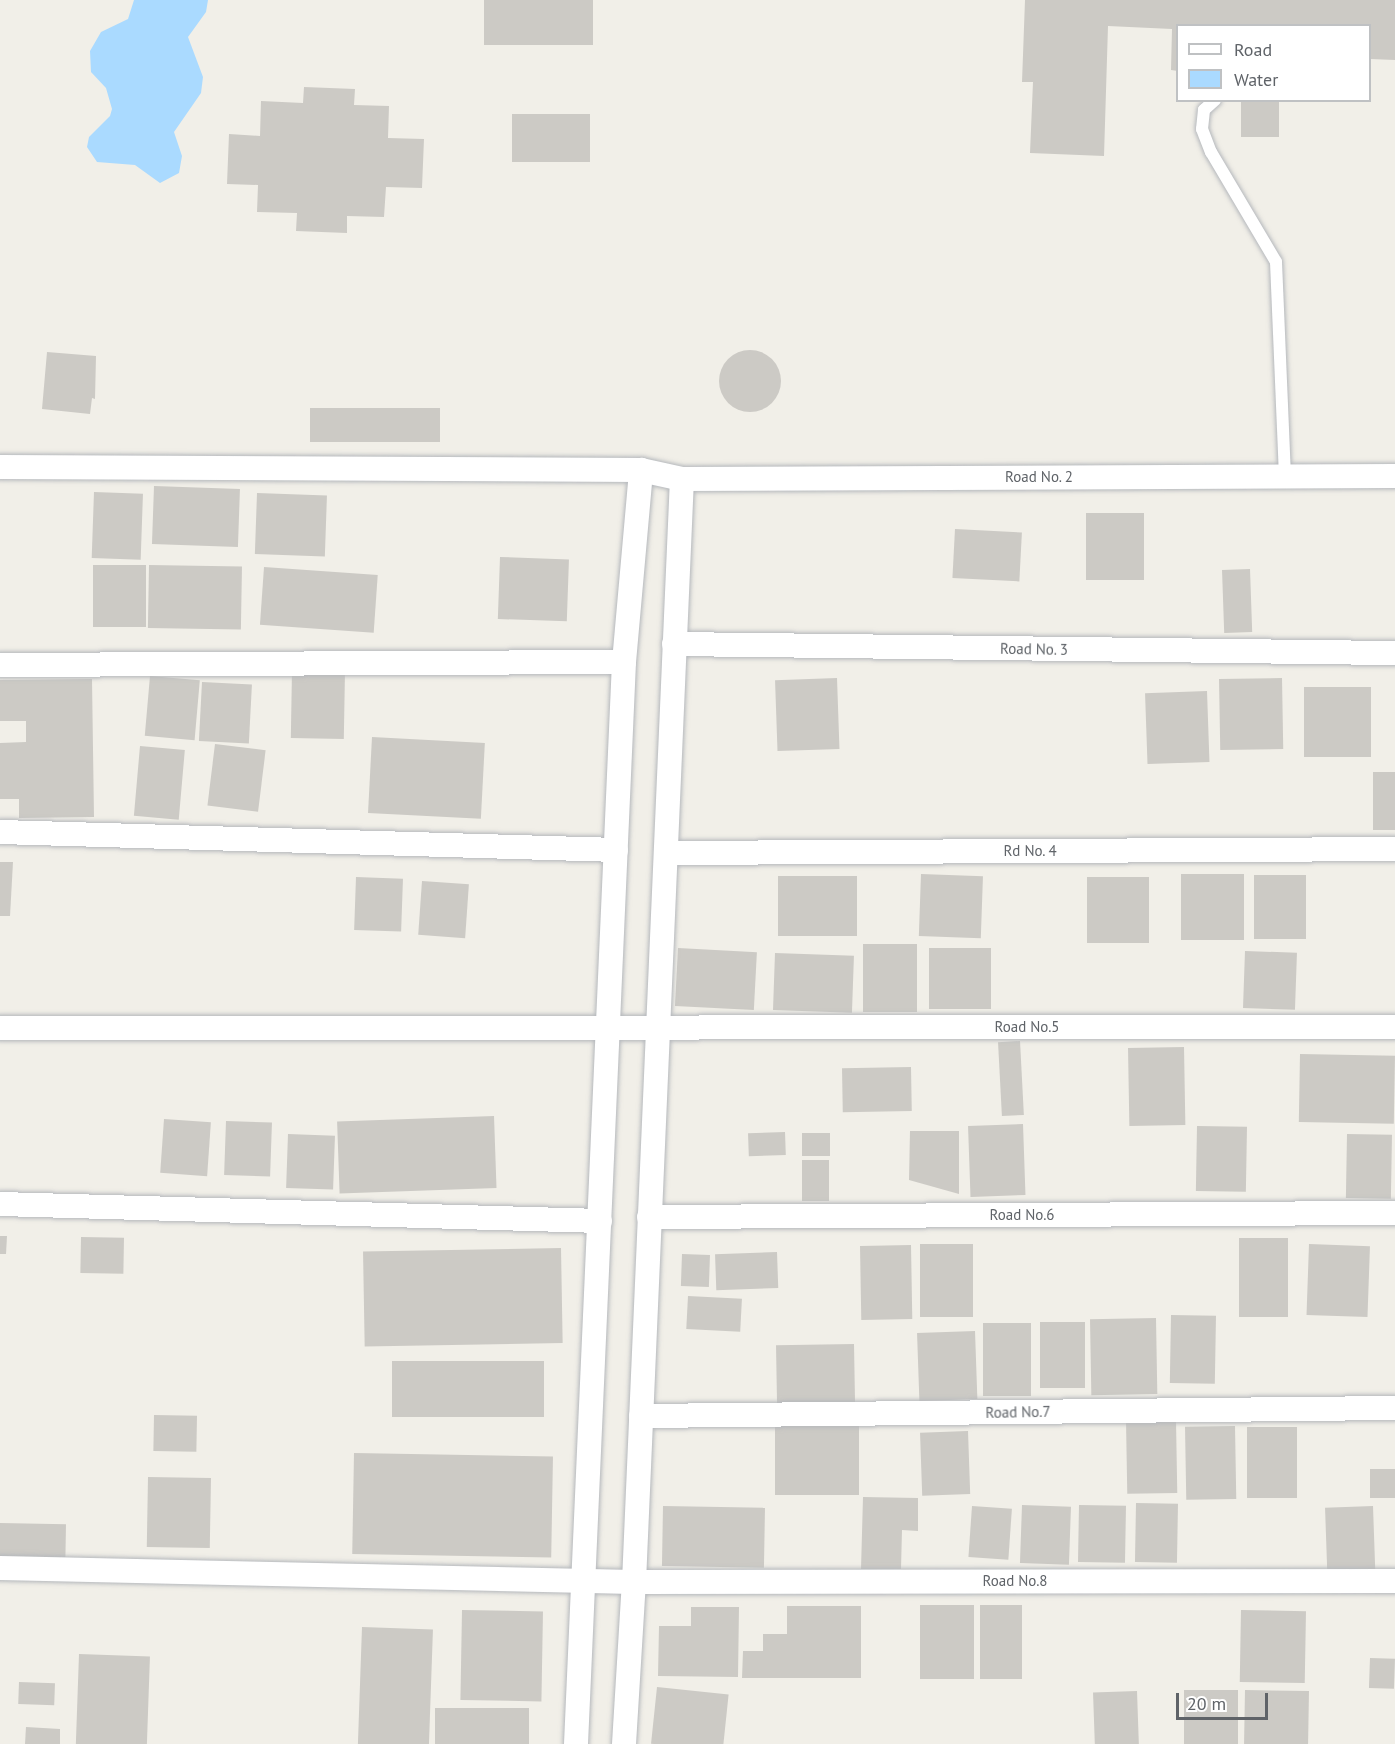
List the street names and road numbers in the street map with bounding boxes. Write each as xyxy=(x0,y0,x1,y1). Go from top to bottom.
street label: Road No. 2 xyxy=(1004,468,1074,486)
street label: Road No. 3 xyxy=(999,639,1069,659)
street label: Rd No. 4 xyxy=(1003,842,1057,860)
street label: Road No.5 xyxy=(994,1018,1060,1036)
street label: Road No.6 xyxy=(989,1206,1055,1224)
street label: Road No.7 xyxy=(985,1402,1051,1422)
street label: Road No.8 xyxy=(982,1572,1048,1590)

